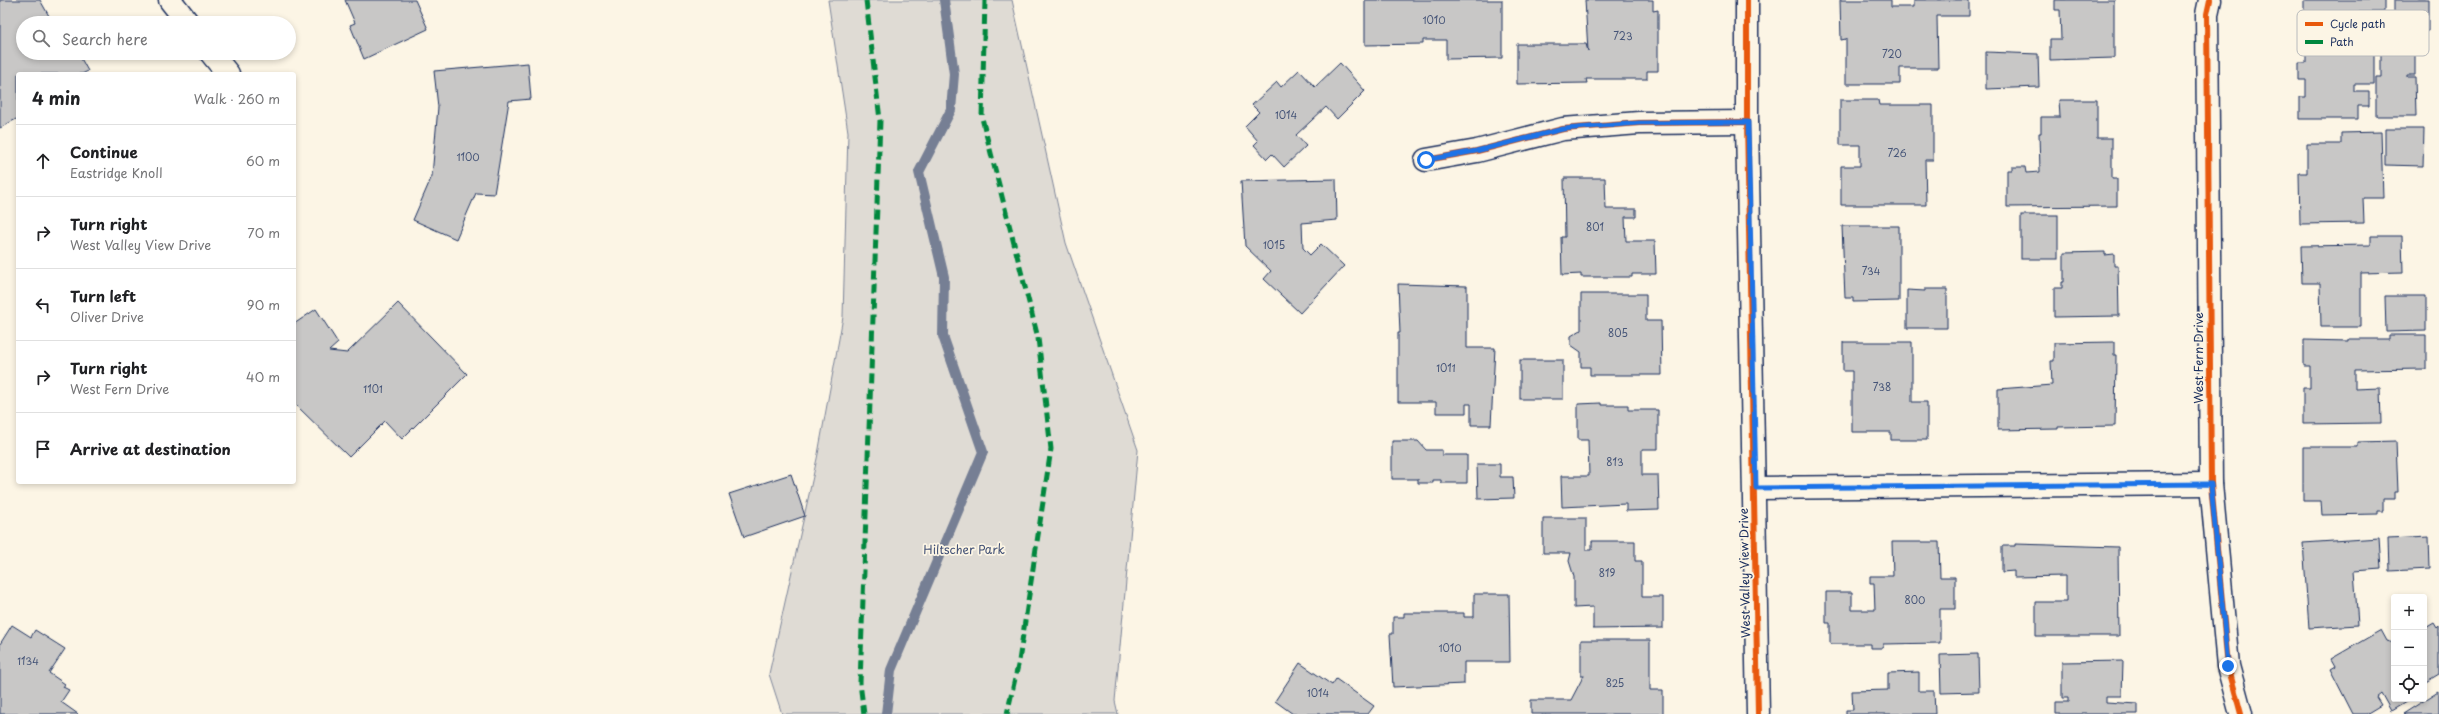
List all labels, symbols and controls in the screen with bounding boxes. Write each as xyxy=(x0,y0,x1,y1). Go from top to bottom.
legend xyxy=(2297,10,2429,56)
house number: 1010 xyxy=(1422,12,1446,27)
text: Cycle path xyxy=(2330,15,2385,32)
search box xyxy=(16,16,296,60)
icon: search xyxy=(30,27,52,49)
text: Search here xyxy=(62,27,148,50)
house number: 723 xyxy=(1613,28,1633,43)
text: Path xyxy=(2330,33,2354,50)
house number: 720 xyxy=(1882,46,1902,61)
text: 4 min xyxy=(32,85,80,111)
text: Walk · 260 m xyxy=(194,89,280,108)
house number: 1014 xyxy=(1275,107,1297,122)
text: Continue xyxy=(70,140,138,163)
house number: 726 xyxy=(1887,145,1907,160)
house number: 1100 xyxy=(456,149,480,164)
icon: ahead xyxy=(32,150,54,172)
text: 60 m xyxy=(246,151,280,170)
route start xyxy=(1417,151,1435,169)
text: Eastridge Knoll xyxy=(70,163,162,182)
text: Turn right xyxy=(70,212,147,235)
house number: 801 xyxy=(1586,219,1604,234)
icon: right xyxy=(32,222,54,244)
text: 70 m xyxy=(247,223,280,242)
text: West Valley View Drive xyxy=(70,235,211,254)
house number: 1015 xyxy=(1263,237,1285,252)
house number: 734 xyxy=(1862,263,1881,278)
text: Turn left xyxy=(70,284,136,307)
icon: left xyxy=(32,294,54,316)
text: 90 m xyxy=(247,295,280,314)
text: Oliver Drive xyxy=(70,307,144,326)
street label: West Fern Drive xyxy=(2189,312,2207,404)
house number: 805 xyxy=(1608,325,1628,340)
text: Turn right xyxy=(70,356,147,379)
house number: 1011 xyxy=(1436,360,1456,375)
icon: right xyxy=(32,366,54,388)
text: 40 m xyxy=(246,367,280,386)
text: West Fern Drive xyxy=(70,379,169,398)
house number: 738 xyxy=(1873,379,1891,394)
house number: 1101 xyxy=(363,381,383,396)
text: Arrive at destination xyxy=(70,437,231,460)
icon: arrive xyxy=(32,438,54,460)
house number: 813 xyxy=(1606,454,1624,469)
street label: West Valley View Drive xyxy=(1734,508,1754,638)
park label: Hiltscher Park xyxy=(923,540,1005,558)
house number: 819 xyxy=(1599,565,1615,580)
house number: 800 xyxy=(1905,592,1925,607)
map controls xyxy=(2391,594,2427,702)
button: + xyxy=(2391,594,2427,630)
button: − xyxy=(2391,630,2427,666)
house number: 1010 xyxy=(1438,640,1462,655)
house number: 1134 xyxy=(17,653,39,668)
route end xyxy=(2219,657,2237,675)
button: locate xyxy=(2391,666,2427,702)
house number: 825 xyxy=(1606,675,1624,690)
house number: 1014 xyxy=(1307,685,1329,700)

